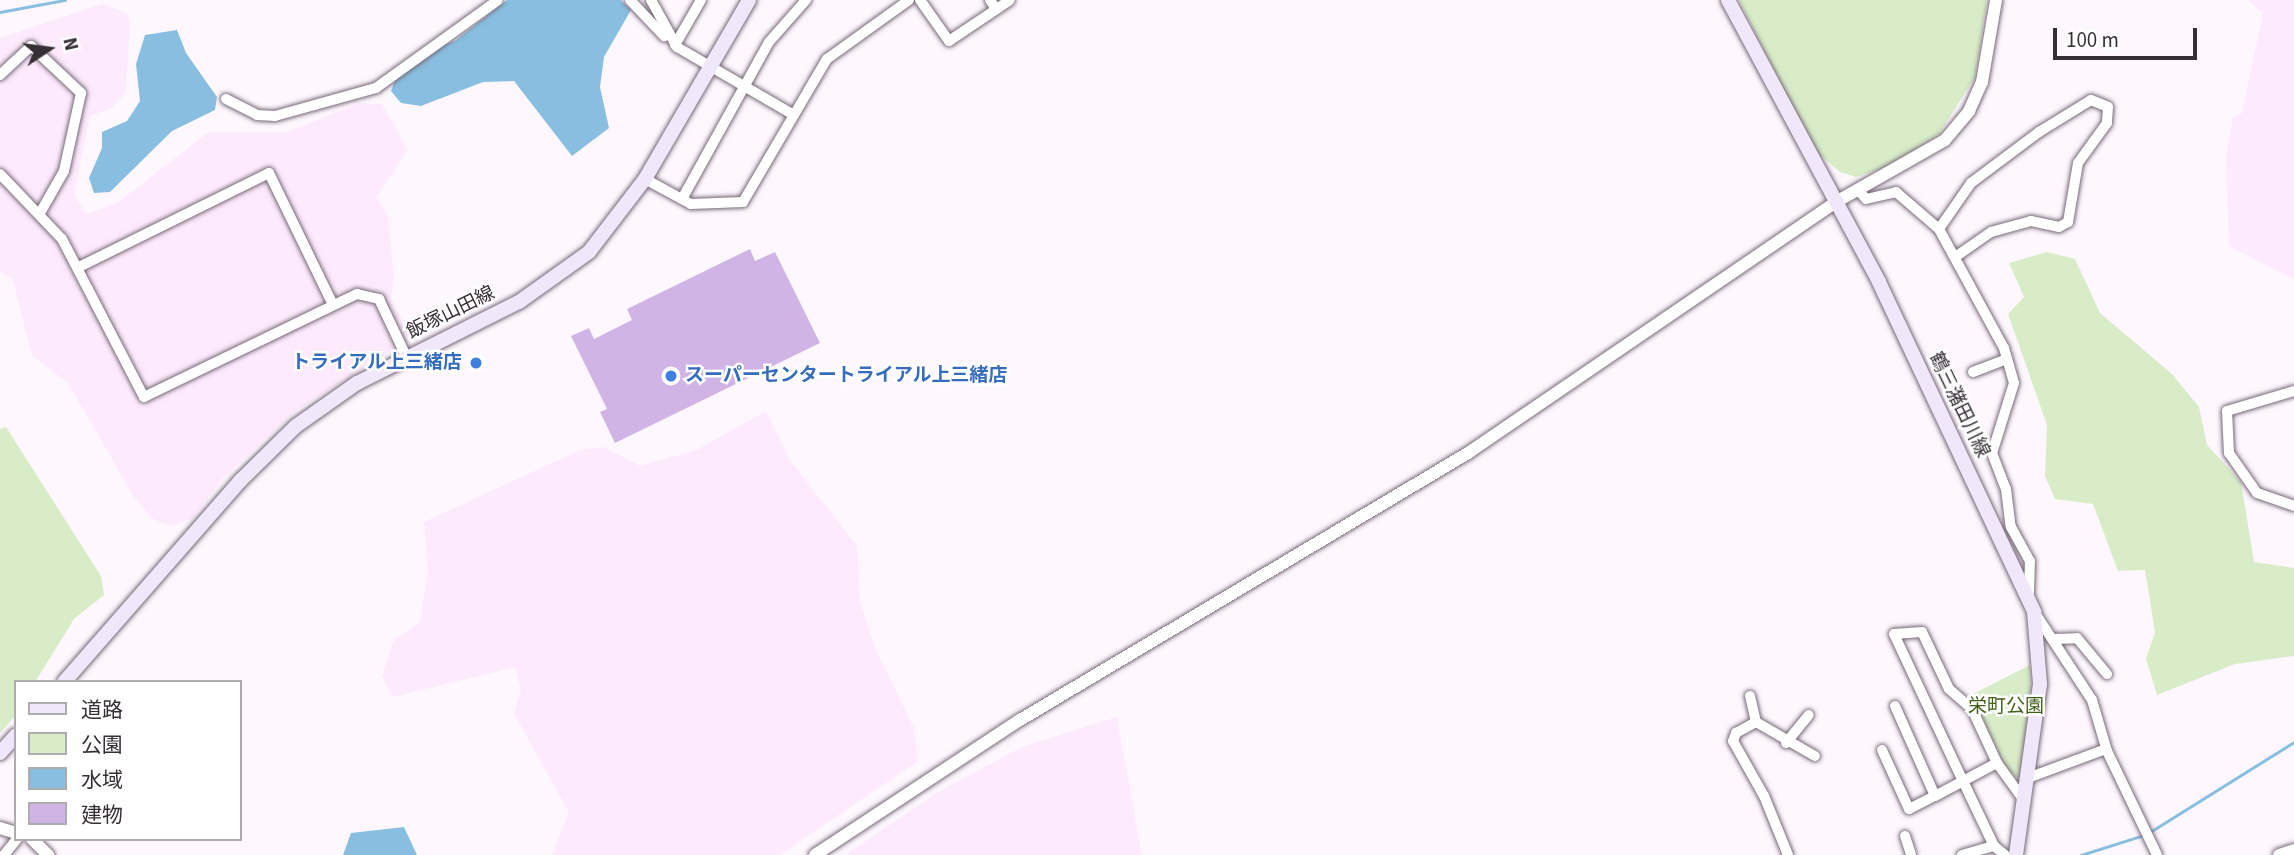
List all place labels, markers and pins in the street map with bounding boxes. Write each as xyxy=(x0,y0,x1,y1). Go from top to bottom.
place label: トライアル上三緒店 xyxy=(291,352,462,374)
marker: トライアル上三緒店 xyxy=(468,355,484,371)
place label: スーパーセンタートライアル上三緒店 xyxy=(685,365,1008,387)
marker: スーパーセンタートライアル上三緒店 xyxy=(663,368,679,384)

